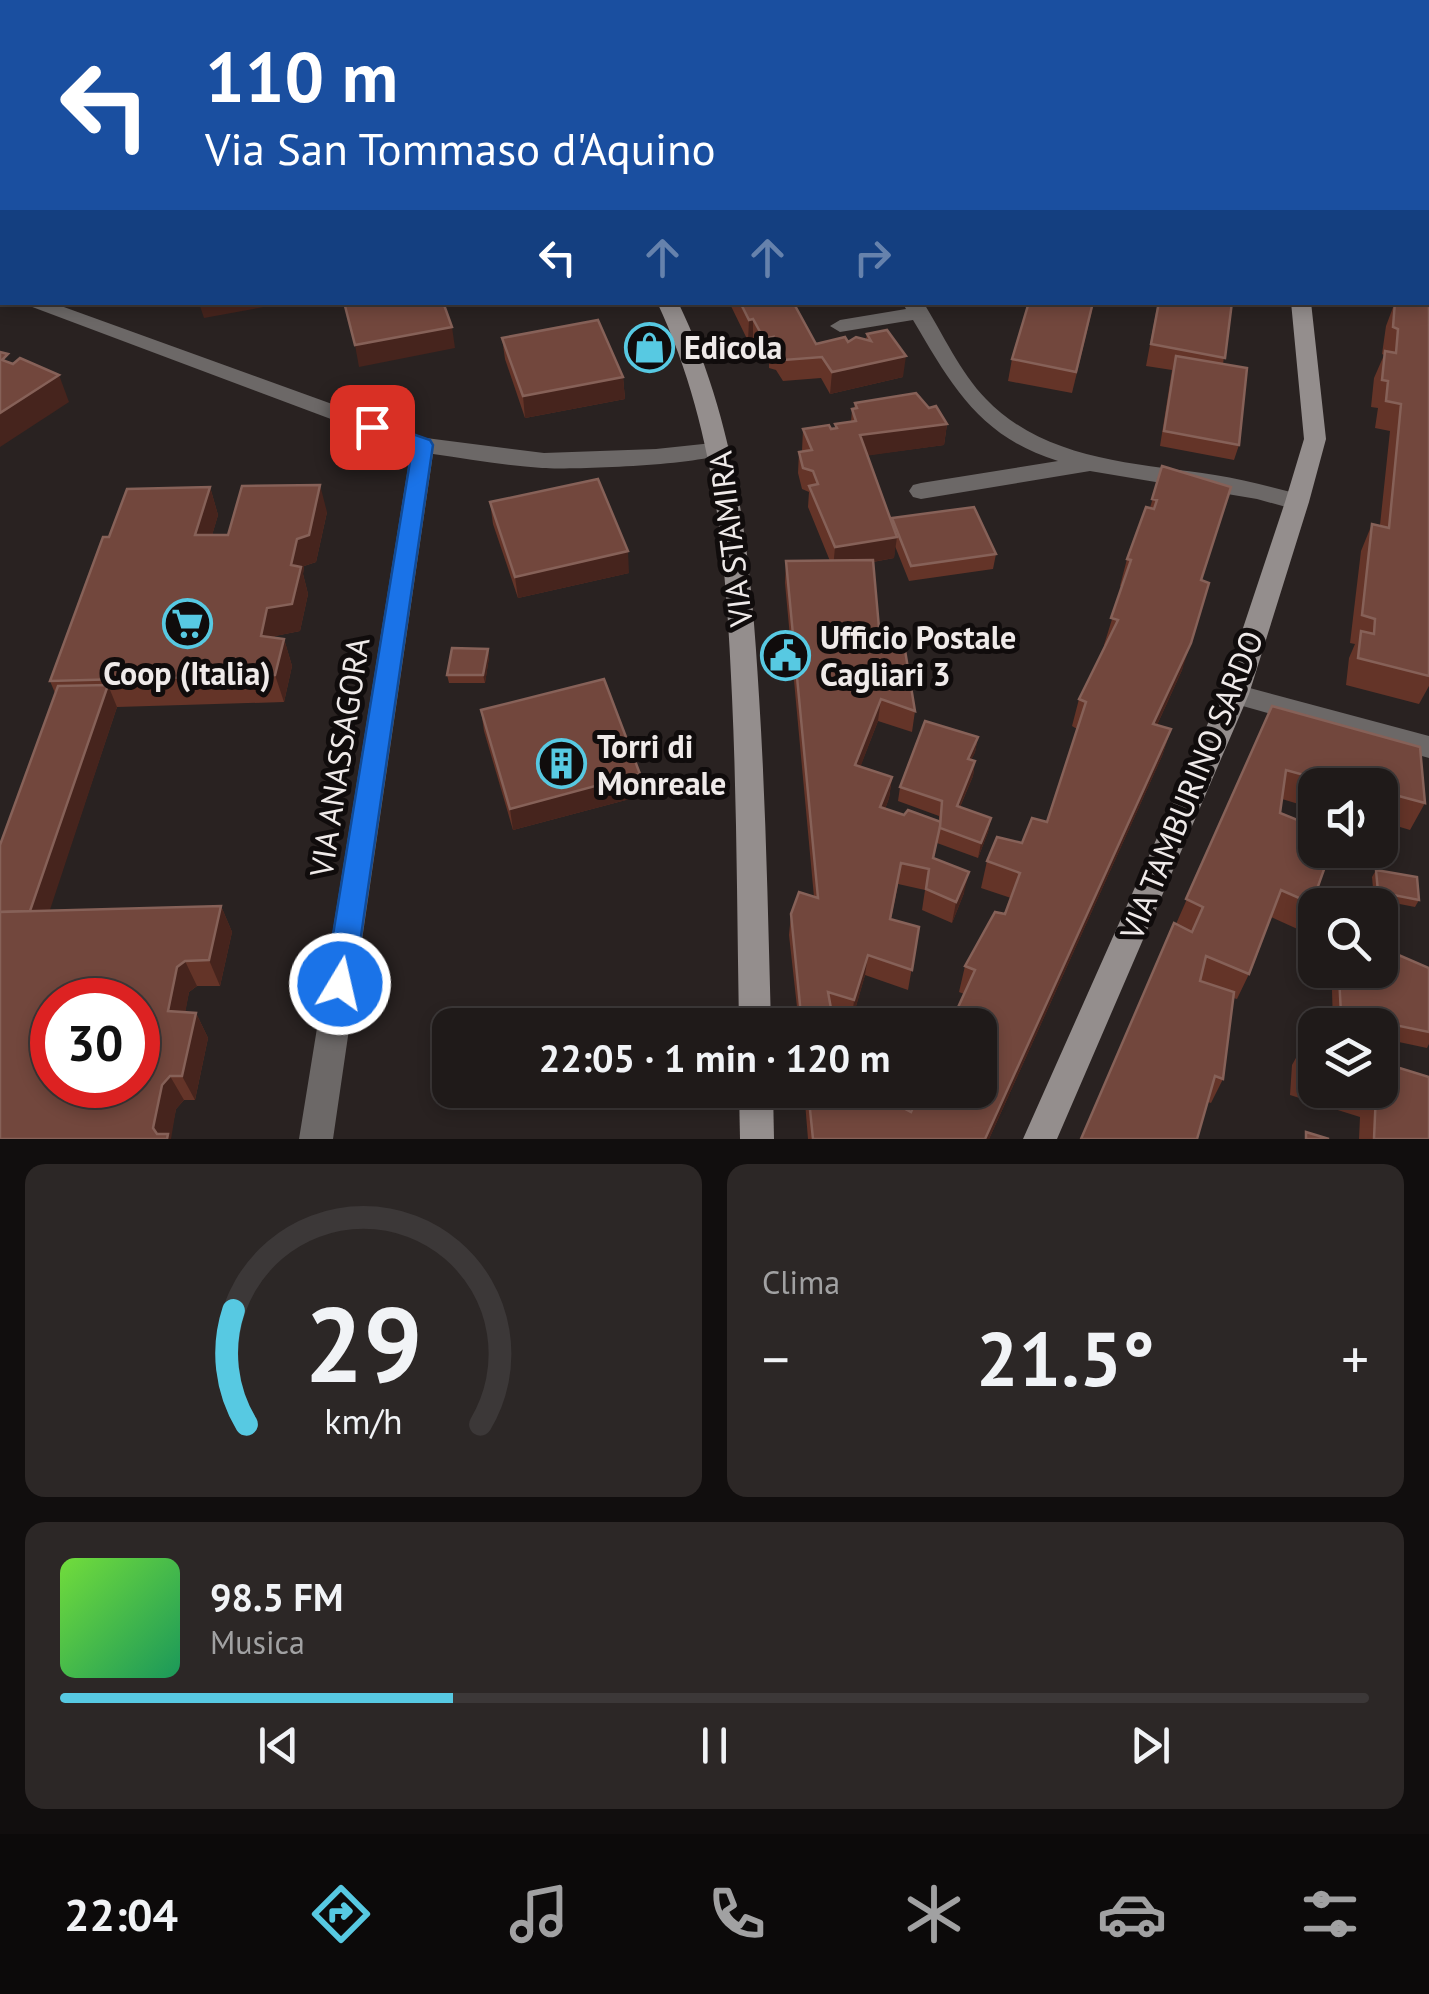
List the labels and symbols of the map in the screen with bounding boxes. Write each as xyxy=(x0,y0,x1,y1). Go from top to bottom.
shop icon: Edicola xyxy=(623,321,675,373)
place label: Edicola xyxy=(684,326,782,368)
pin xyxy=(330,385,415,470)
street label: VIA STAMIRA xyxy=(698,449,762,630)
supermarket icon: Coop (Italia) xyxy=(161,597,213,649)
place label: Ufficio Postale Cagliari 3 xyxy=(820,616,1016,695)
street label: VIA TAMBURINO SARDO xyxy=(1109,624,1272,947)
public building icon: Ufficio Postale Cagliari 3 xyxy=(759,629,811,681)
street label: VIA ANASSAGORA xyxy=(299,634,379,881)
place label: Coop (Italia) xyxy=(103,652,271,694)
place label: Torri di Monreale xyxy=(597,725,726,804)
building icon: Torri di Monreale xyxy=(536,738,588,790)
position arrow xyxy=(288,932,392,1036)
speed limit sign: 30 xyxy=(30,978,160,1108)

